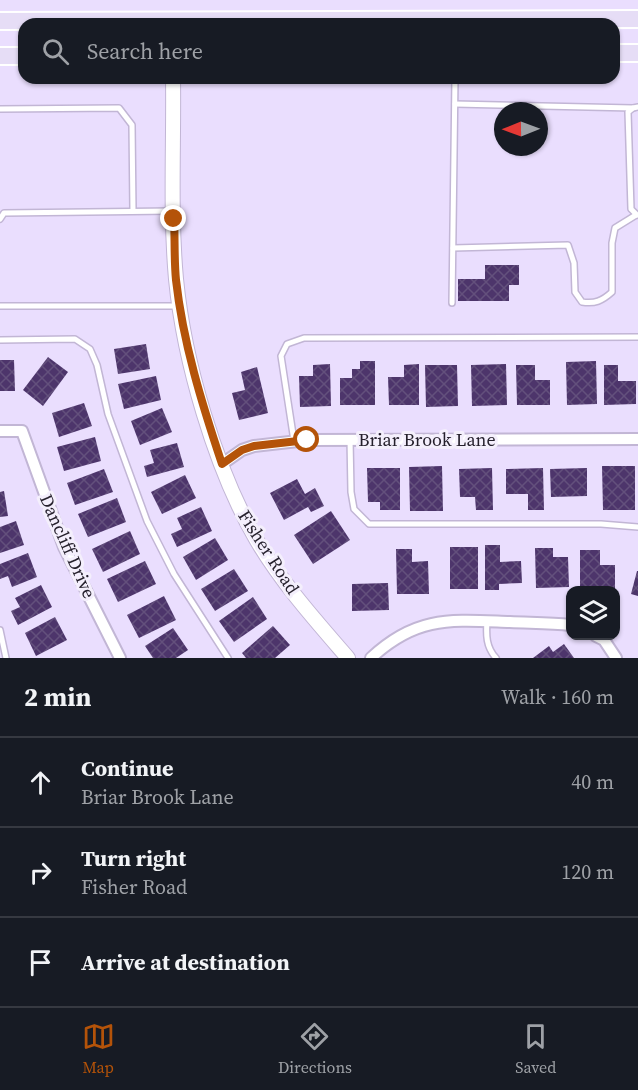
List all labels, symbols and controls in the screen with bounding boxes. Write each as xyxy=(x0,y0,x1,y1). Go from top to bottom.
search box xyxy=(18,18,620,84)
icon: search xyxy=(39,35,72,68)
text: Search here xyxy=(87,36,203,66)
north arrow xyxy=(494,102,548,156)
route end xyxy=(160,205,186,231)
route start xyxy=(293,426,319,452)
street label: Briar Brook Lane xyxy=(358,427,496,452)
street label: Dancliff Drive xyxy=(34,490,102,602)
street label: Fisher Road xyxy=(232,505,306,599)
map controls xyxy=(566,586,620,640)
button: layers xyxy=(566,586,620,640)
text: 2 min xyxy=(24,679,91,715)
text: Walk · 160 m xyxy=(501,683,614,711)
text: Continue xyxy=(81,753,174,783)
icon: ahead xyxy=(24,766,57,799)
text: 40 m xyxy=(571,768,614,796)
text: Briar Brook Lane xyxy=(81,783,234,811)
text: Turn right xyxy=(81,843,186,873)
icon: right xyxy=(24,856,57,889)
text: 120 m xyxy=(561,858,614,886)
text: Fisher Road xyxy=(81,873,187,901)
icon: arrive xyxy=(24,946,57,979)
text: Arrive at destination xyxy=(81,947,290,977)
tab: Map xyxy=(82,1020,115,1078)
tab: Directions xyxy=(278,1020,352,1078)
tab: Saved xyxy=(515,1020,556,1078)

